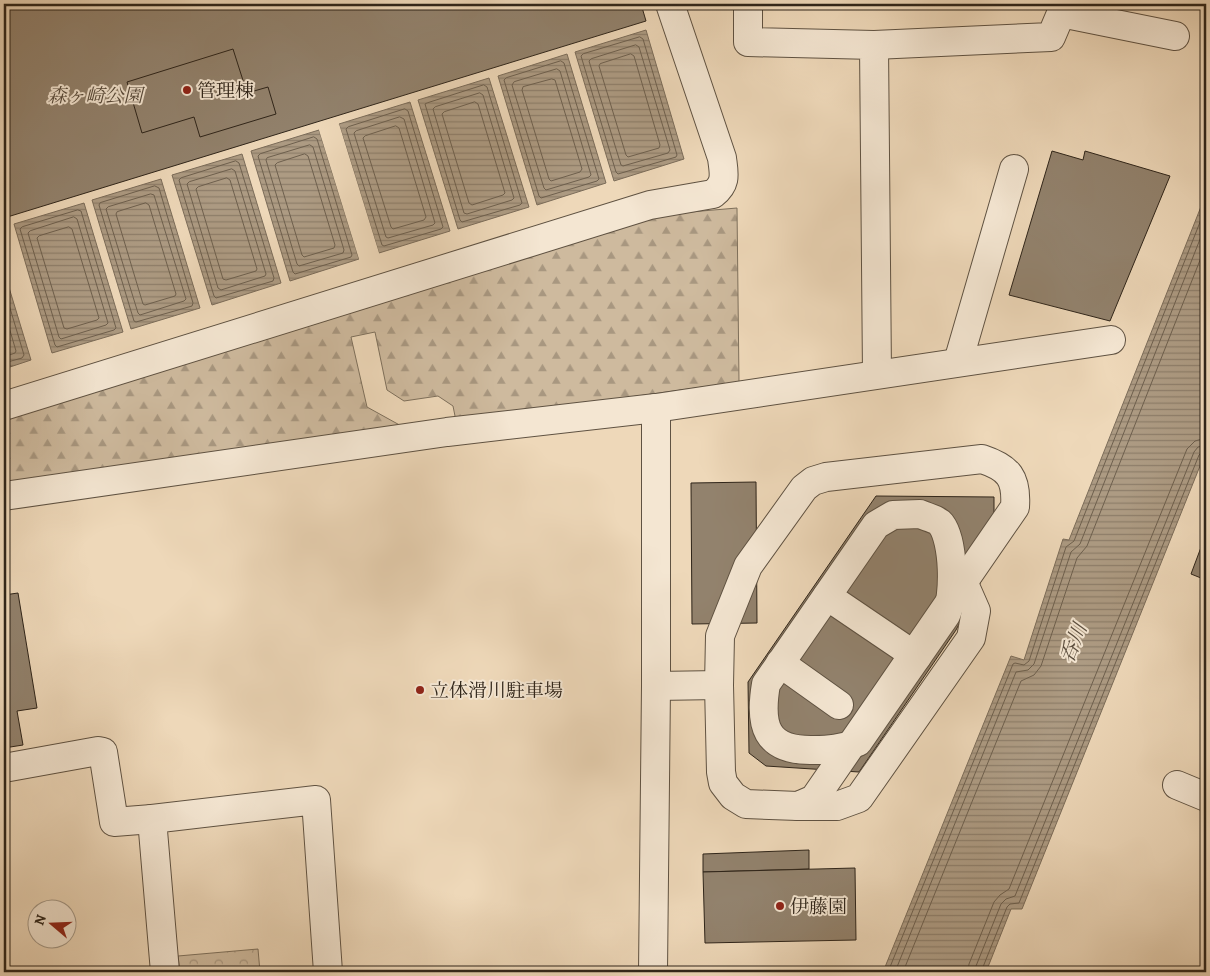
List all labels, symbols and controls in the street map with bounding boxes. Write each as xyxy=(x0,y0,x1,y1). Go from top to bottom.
place label: 管理棟 xyxy=(197,78,254,104)
park label: 森ヶ崎公園 xyxy=(47,83,145,109)
marker: 管理棟 xyxy=(181,84,193,96)
water label: 呑川 xyxy=(1053,618,1094,667)
place label: 立体滑川駐車場 xyxy=(430,678,563,704)
marker: 立体滑川駐車場 xyxy=(414,684,426,696)
place label: 伊藤園 xyxy=(790,894,847,920)
north arrow xyxy=(28,898,78,948)
marker: 伊藤園 xyxy=(774,900,786,912)
text: N xyxy=(30,912,51,928)

